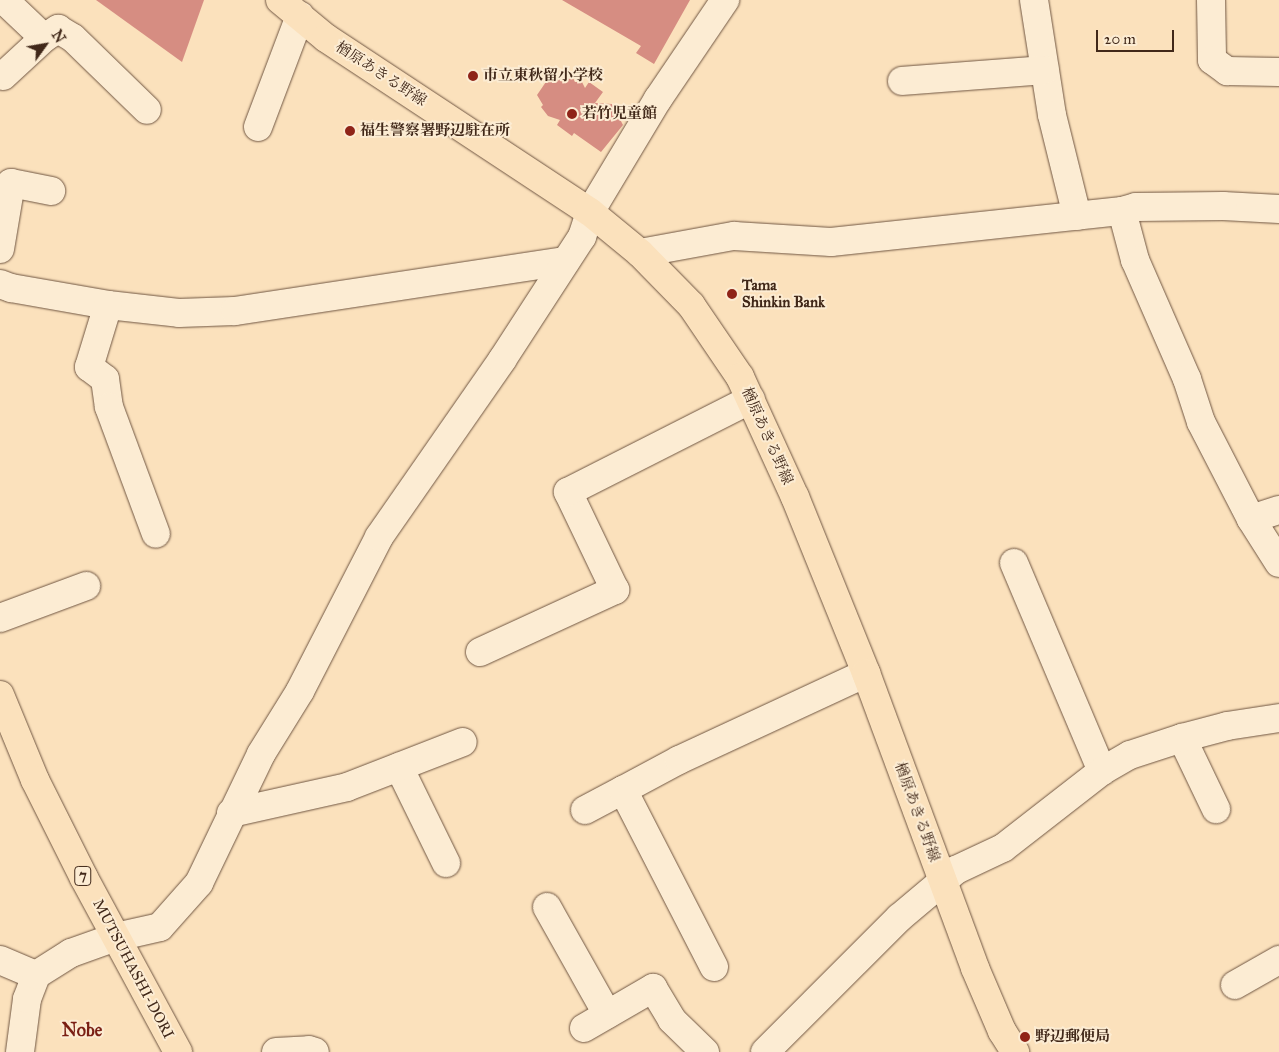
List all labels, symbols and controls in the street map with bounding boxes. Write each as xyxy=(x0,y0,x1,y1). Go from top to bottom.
north arrow xyxy=(20,20,70,70)
scale bar xyxy=(1099,20,1176,52)
text: N xyxy=(48,27,68,46)
text: 20 m xyxy=(1104,30,1136,48)
street label: 楢原あきる野線 xyxy=(332,38,430,110)
place label: 市立東秋留小学校 xyxy=(483,67,603,85)
marker: 市立東秋留小学校 xyxy=(467,70,479,82)
place label: 若竹児童館 xyxy=(582,105,657,123)
marker: 若竹児童館 xyxy=(566,108,578,120)
place label: 福生警察署野辺駐在所 xyxy=(360,122,510,140)
marker: 福生警察署野辺駐在所 xyxy=(344,125,356,137)
place label: Tama Shinkin Bank xyxy=(742,276,825,311)
marker: Tama Shinkin Bank xyxy=(726,288,738,300)
street label: 楢原あきる野線 xyxy=(737,384,797,488)
street label: 楢原あきる野線 xyxy=(891,760,943,864)
road number: 7 xyxy=(74,864,92,888)
street label: MUTSUHASHI-DORI xyxy=(89,896,177,1042)
district label: Nobe xyxy=(62,1019,102,1041)
place label: 野辺郵便局 xyxy=(1035,1028,1110,1046)
marker: 野辺郵便局 xyxy=(1019,1031,1031,1043)

